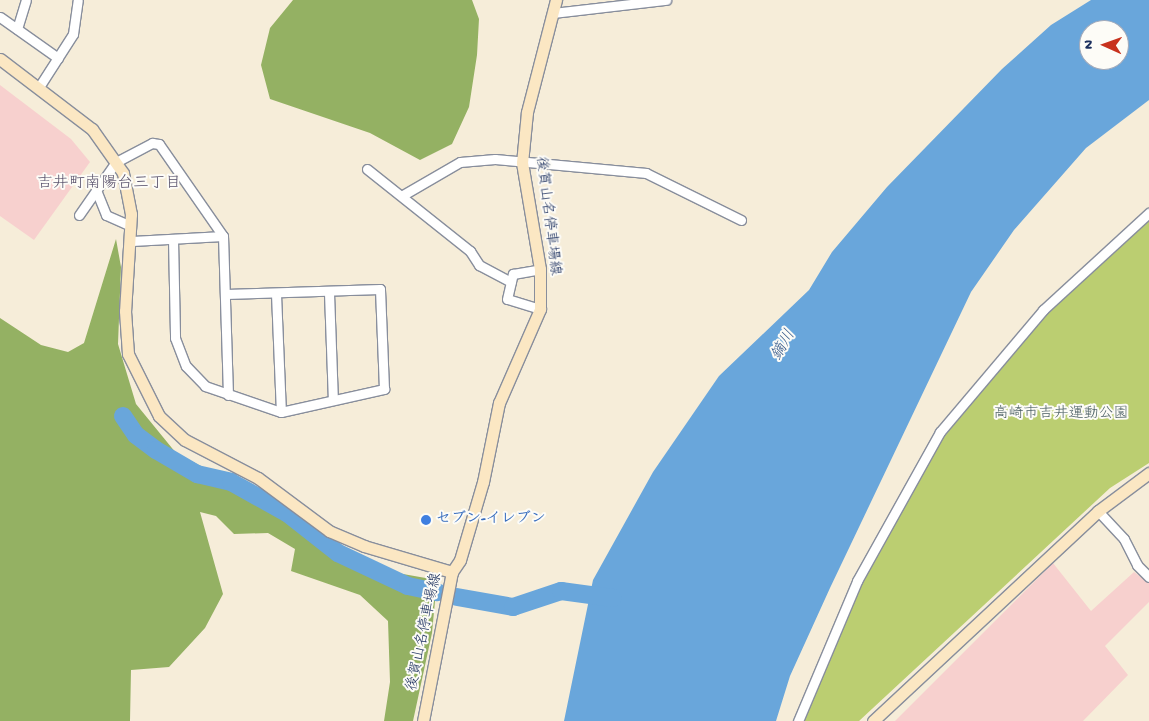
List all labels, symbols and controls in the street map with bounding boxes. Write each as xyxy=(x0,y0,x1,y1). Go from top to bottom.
north arrow xyxy=(1079,20,1129,70)
text: N xyxy=(1081,40,1098,49)
street label: 後賀山名停車場線 xyxy=(531,155,563,277)
district label: 吉井町南陽台三丁目 xyxy=(37,175,181,195)
water label: 鏑川 xyxy=(769,327,801,365)
park label: 高崎市吉井運動公園 xyxy=(994,406,1128,424)
place label: セブン-イレブン xyxy=(436,511,546,529)
marker: セブン-イレブン xyxy=(420,514,432,526)
street label: 後賀山名停車場線 xyxy=(404,571,446,693)

